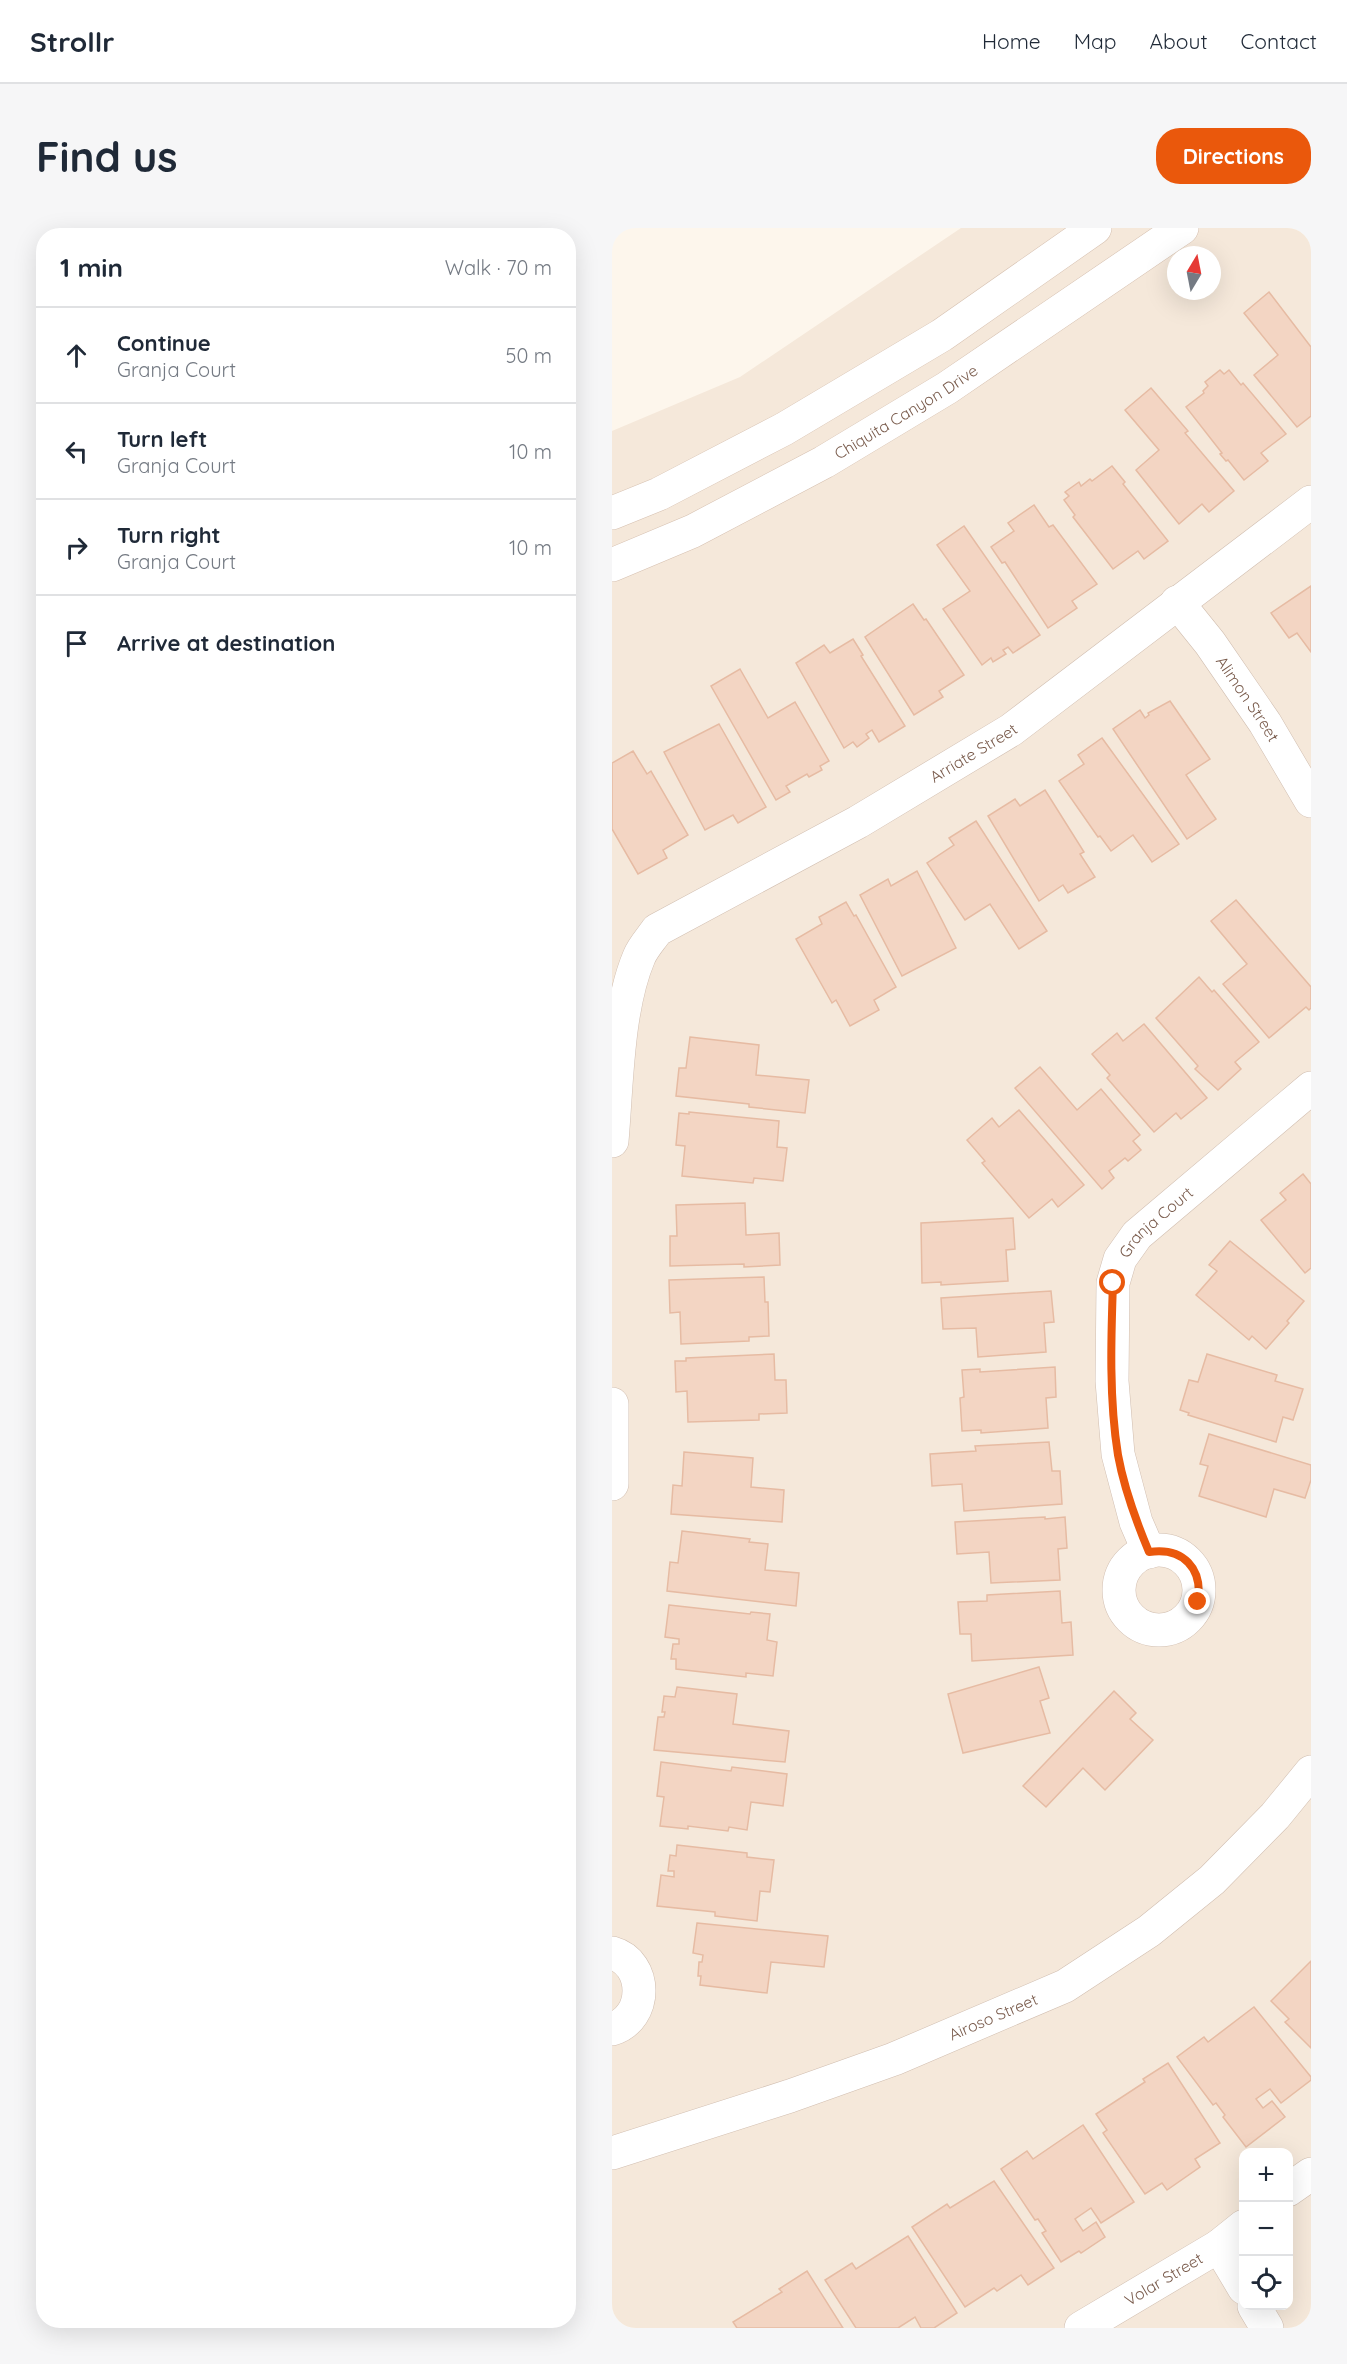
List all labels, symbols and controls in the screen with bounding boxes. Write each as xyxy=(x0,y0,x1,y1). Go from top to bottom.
text: Strollr xyxy=(30,24,114,59)
text: Home xyxy=(982,28,1041,54)
text: Map xyxy=(1074,28,1117,54)
text: About xyxy=(1150,28,1208,54)
text: Contact xyxy=(1241,28,1317,54)
button: Directions xyxy=(1156,128,1311,184)
text: Find us xyxy=(36,130,178,183)
north arrow xyxy=(1167,246,1221,300)
text: 1 min xyxy=(60,251,123,284)
text: Walk · 70 m xyxy=(445,255,552,280)
text: Continue xyxy=(117,329,211,357)
icon: ahead xyxy=(60,339,93,372)
text: 50 m xyxy=(506,343,552,368)
text: Granja Court xyxy=(117,357,236,382)
street label: Chiquita Canyon Drive xyxy=(831,360,982,464)
text: Turn left xyxy=(117,425,207,453)
icon: left xyxy=(60,435,93,468)
text: 10 m xyxy=(509,439,552,464)
text: Granja Court xyxy=(117,453,236,478)
text: Turn right xyxy=(117,521,221,549)
icon: right xyxy=(60,531,93,564)
text: 10 m xyxy=(509,535,552,560)
text: Granja Court xyxy=(117,549,236,574)
icon: arrive xyxy=(60,627,93,660)
text: Arrive at destination xyxy=(117,629,335,657)
street label: Alimon Street xyxy=(1212,652,1284,745)
street label: Arriate Street xyxy=(926,719,1021,787)
street label: Granja Court xyxy=(1114,1182,1197,1261)
route start xyxy=(1099,1269,1125,1295)
route end xyxy=(1184,1588,1210,1614)
street label: Airoso Street xyxy=(946,1989,1041,2044)
map controls xyxy=(1239,2148,1293,2310)
button: + xyxy=(1239,2148,1293,2202)
button: − xyxy=(1239,2202,1293,2256)
street label: Volar Street xyxy=(1121,2248,1206,2310)
button: locate xyxy=(1239,2256,1293,2310)

